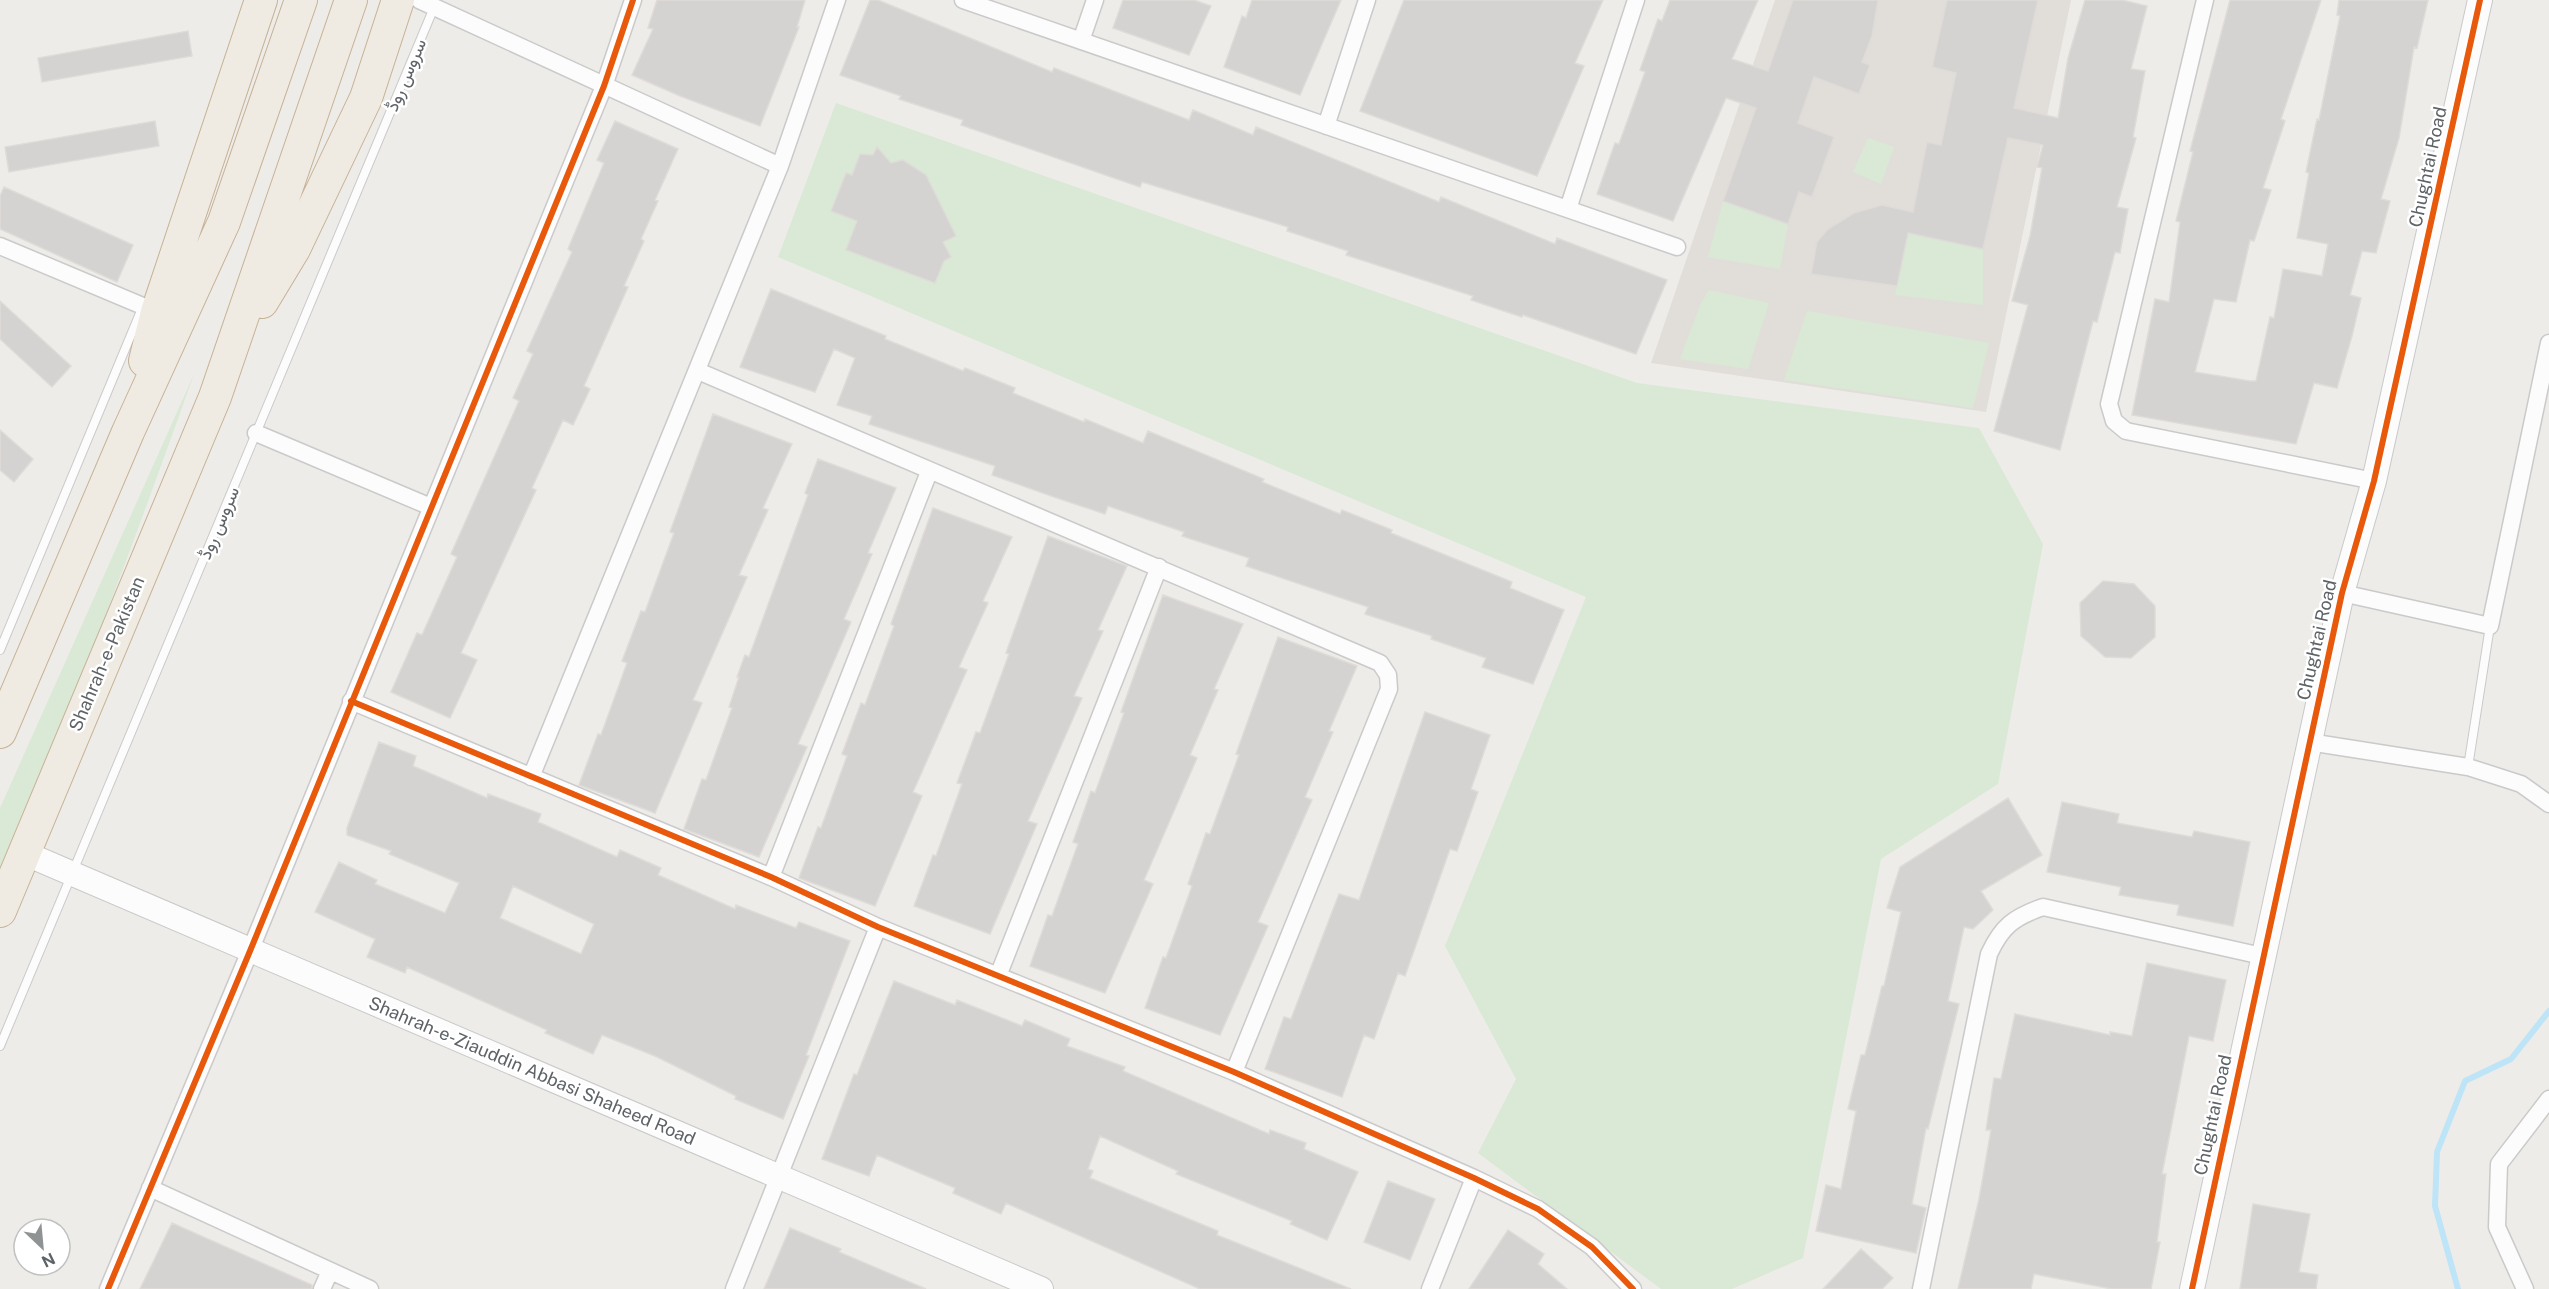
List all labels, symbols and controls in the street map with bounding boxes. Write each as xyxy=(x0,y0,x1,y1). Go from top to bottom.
street label: سروس روڈ xyxy=(381,35,431,115)
street label: Chughtai Road xyxy=(2404,105,2451,229)
street label: سروس روڈ xyxy=(194,483,244,563)
street label: Shahrah-e-Pakistan xyxy=(64,573,149,734)
street label: Chughtai Road xyxy=(2292,578,2341,702)
street label: Shahrah-e-Ziauddin Abbasi Shaheed Road xyxy=(366,992,699,1149)
street label: Chughtai Road xyxy=(2189,1053,2236,1177)
north arrow xyxy=(12,1217,72,1277)
text: N xyxy=(39,1249,58,1271)

